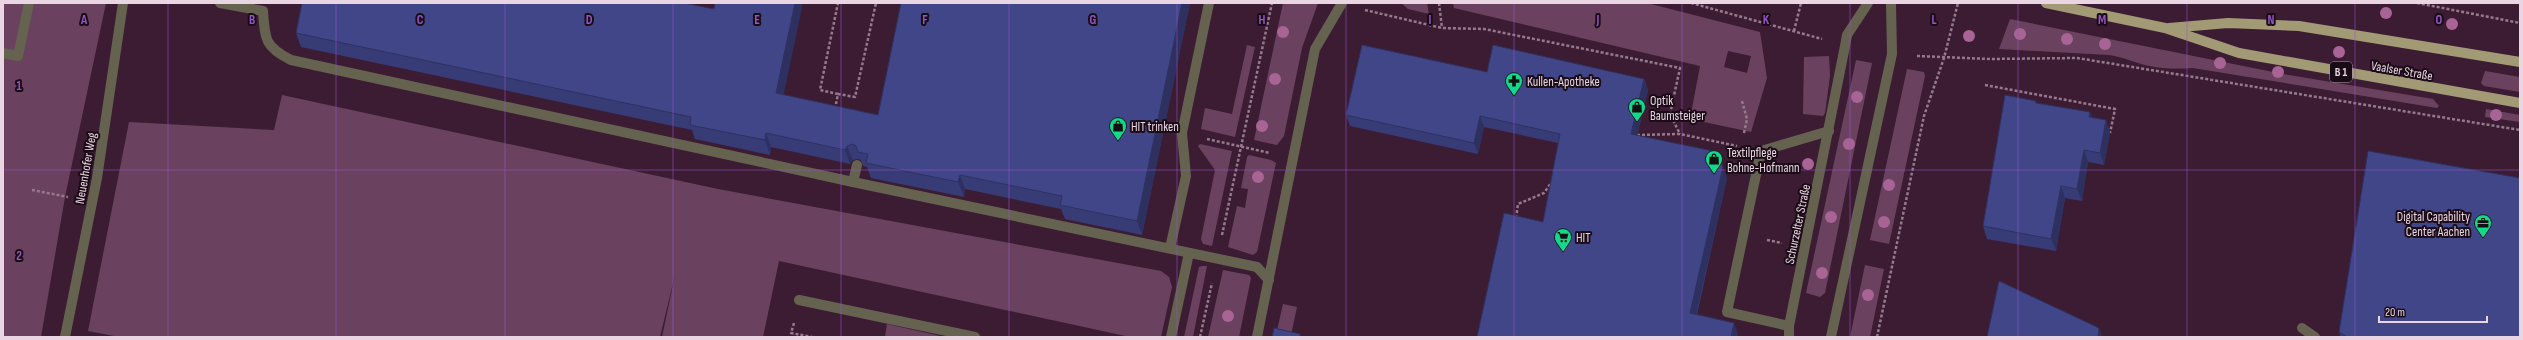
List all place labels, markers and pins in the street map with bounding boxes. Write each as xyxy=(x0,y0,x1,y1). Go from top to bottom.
pharmacy icon: Kullen-Apotheke xyxy=(1504,71,1524,96)
place label: Kullen-Apotheke xyxy=(1527,74,1600,90)
place label: Optik Baumsteiger xyxy=(1650,93,1705,124)
shop icon: Optik Baumsteiger xyxy=(1627,97,1647,122)
shop icon: HIT trinken xyxy=(1108,116,1128,141)
place label: HIT trinken xyxy=(1131,119,1179,135)
place label: Textilpflege Bohne-Hofmann xyxy=(1727,145,1800,176)
shop icon: Textilpflege Bohne-Hofmann xyxy=(1704,149,1724,174)
place label: Digital Capability Center Aachen xyxy=(2397,209,2470,240)
office icon: Digital Capability Center Aachen xyxy=(2473,213,2493,238)
supermarket icon: HIT xyxy=(1553,227,1573,252)
place label: HIT xyxy=(1576,230,1591,246)

